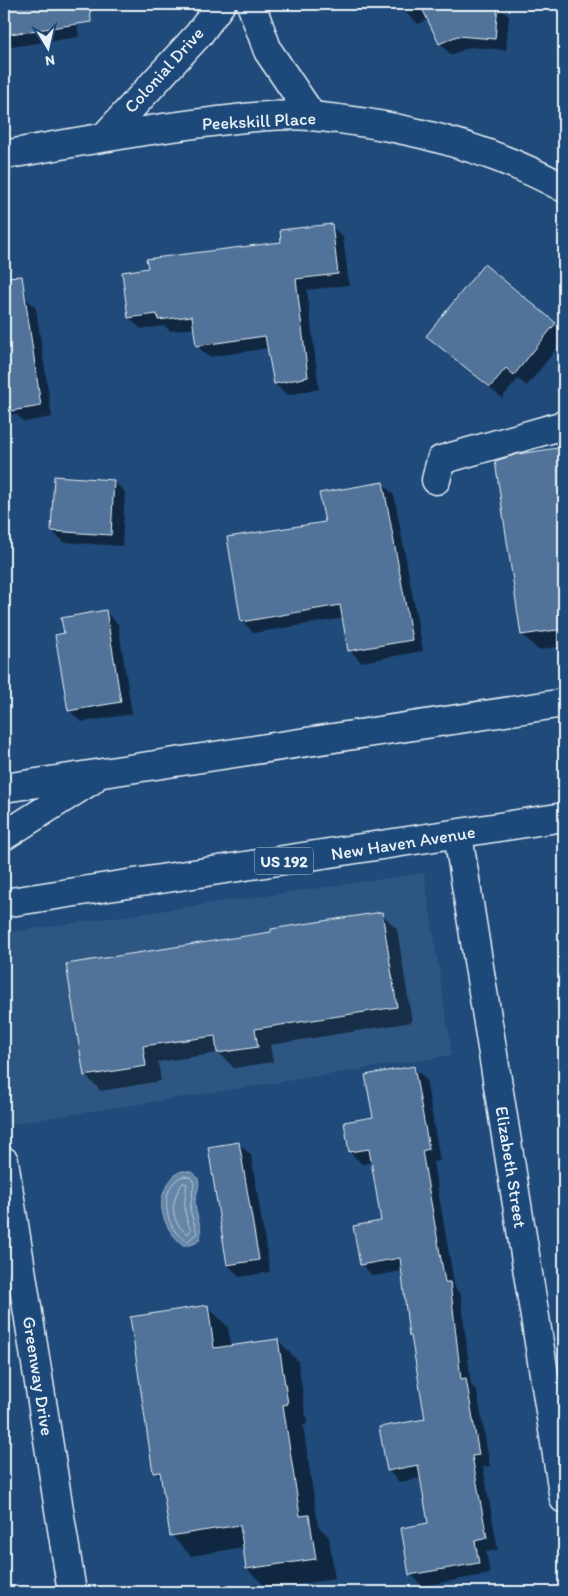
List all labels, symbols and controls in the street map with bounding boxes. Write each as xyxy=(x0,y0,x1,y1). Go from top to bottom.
north arrow xyxy=(22,22,72,72)
street label: Colonial Drive xyxy=(120,22,208,118)
text: N xyxy=(44,51,56,69)
street label: Peekskill Place xyxy=(201,107,317,135)
street label: New Haven Avenue xyxy=(329,821,477,865)
road number: US 192 xyxy=(255,848,313,874)
street label: Elizabeth Street xyxy=(491,1105,532,1230)
street label: Greenway Drive xyxy=(18,1315,58,1437)

